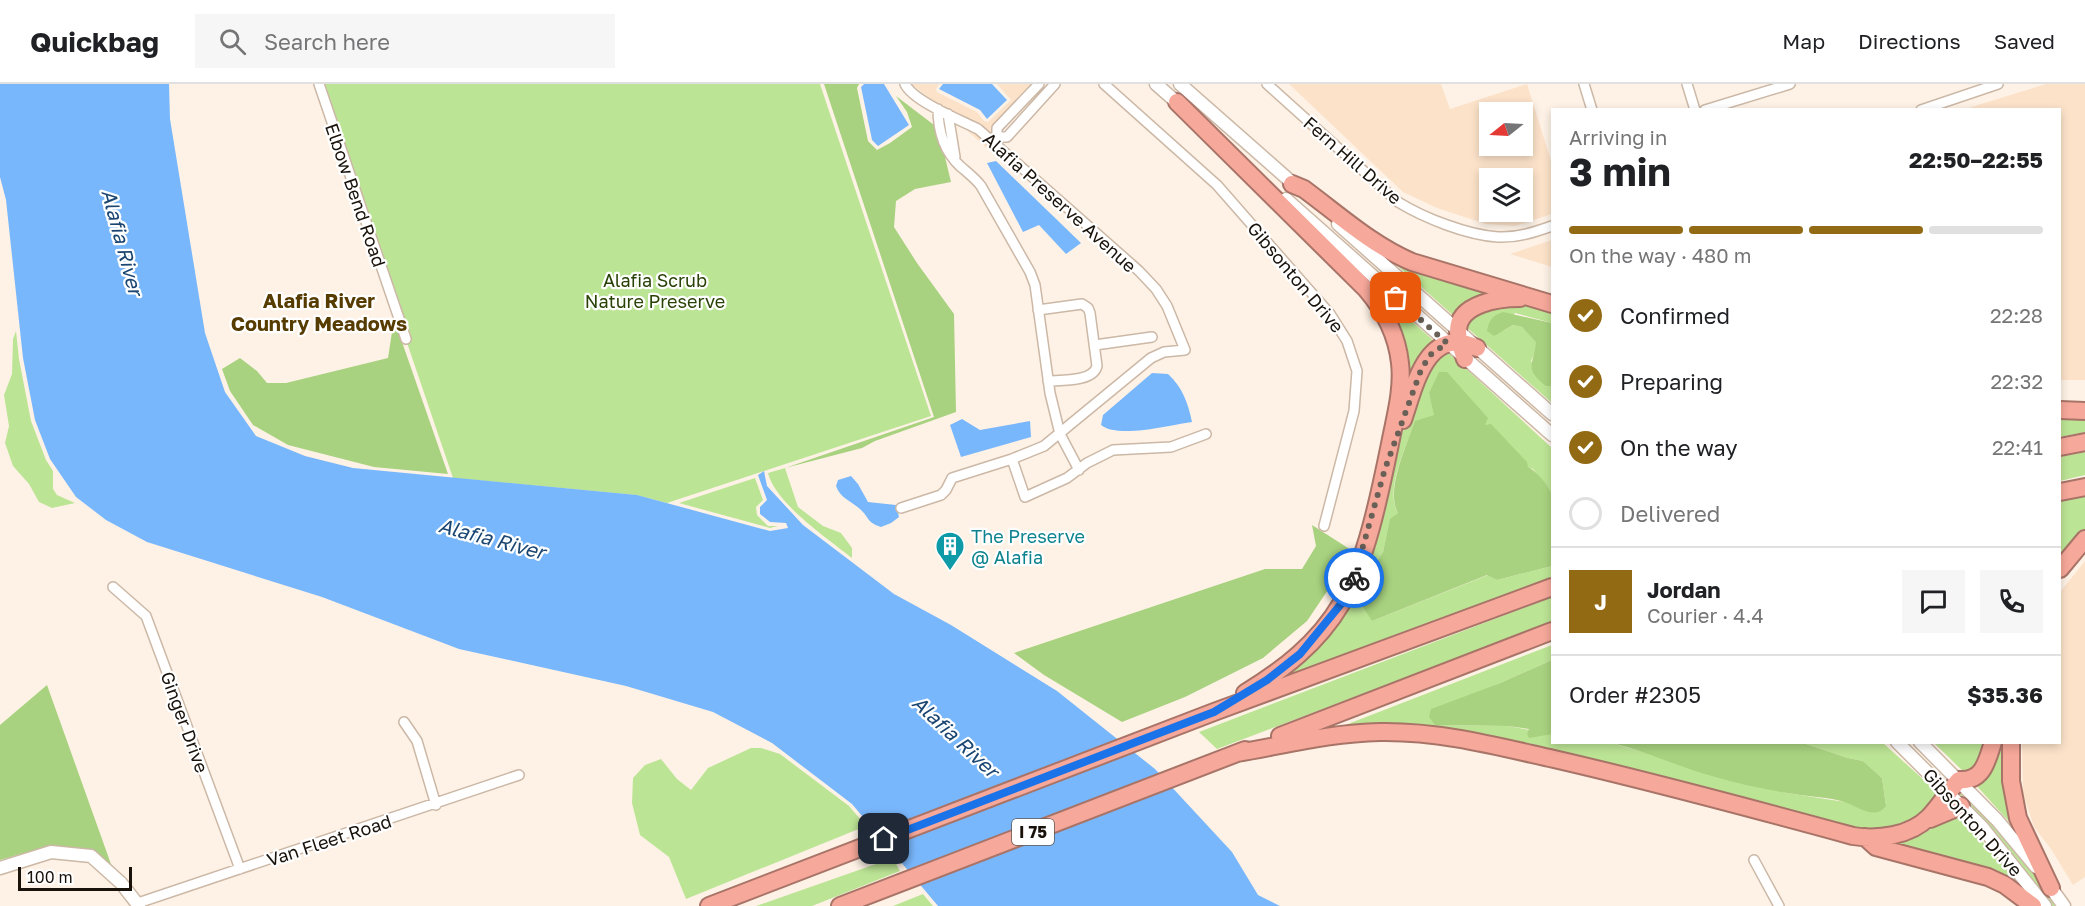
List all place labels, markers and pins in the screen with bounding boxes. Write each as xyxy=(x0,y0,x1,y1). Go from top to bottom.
pin xyxy=(1370,272,1421,323)
place label: The Preserve @ Alafia xyxy=(971,525,1085,568)
building icon: The Preserve @ Alafia xyxy=(934,530,966,572)
pin xyxy=(858,813,909,864)

